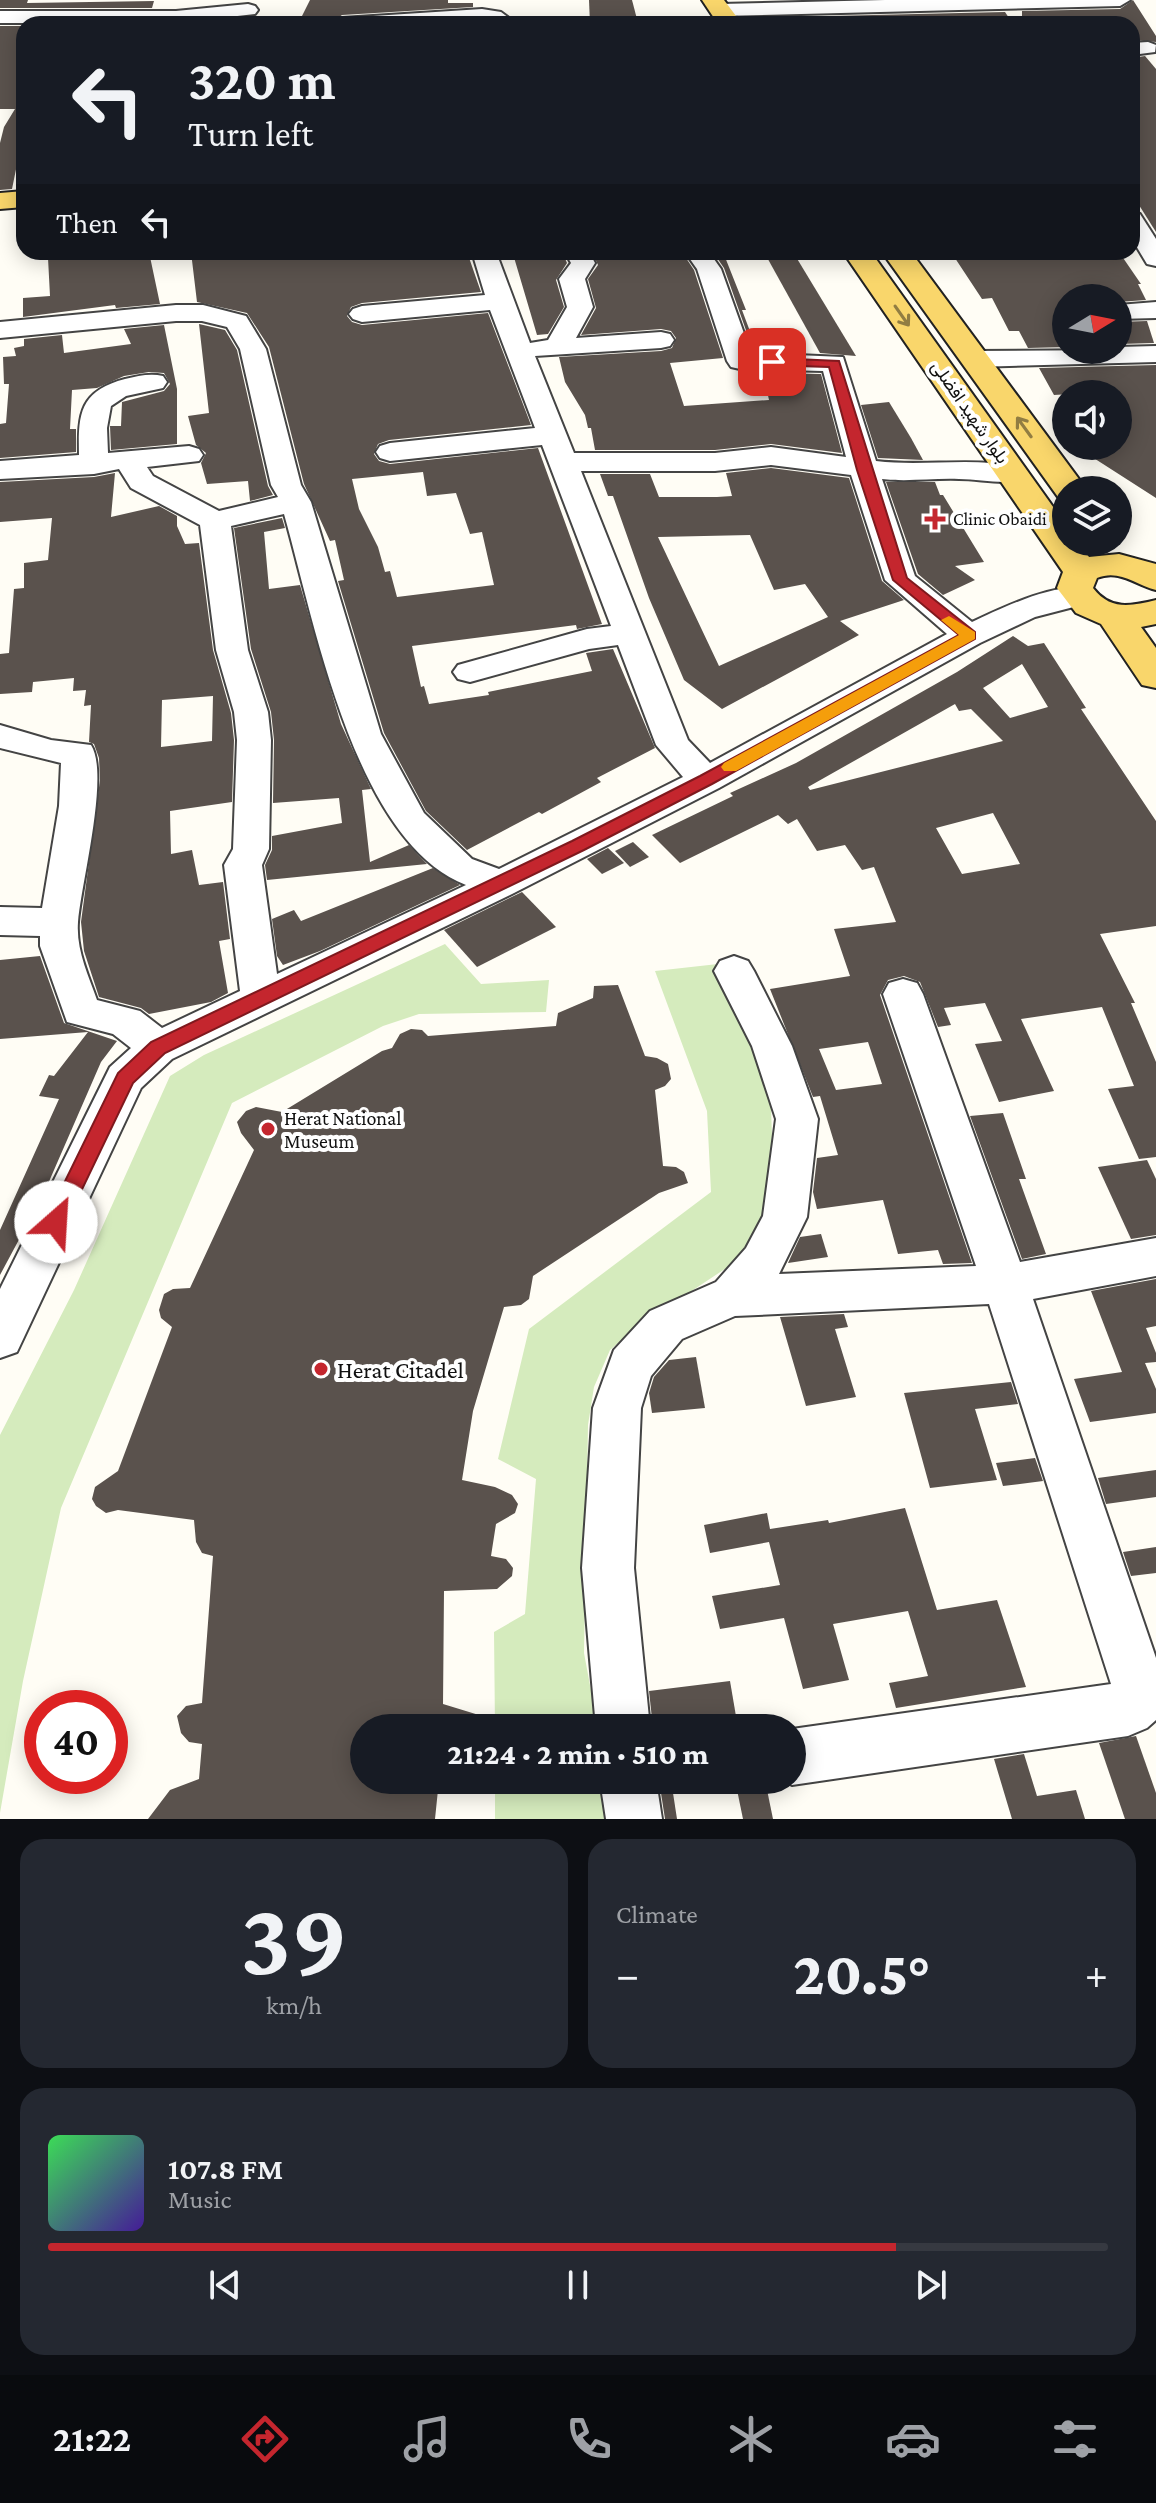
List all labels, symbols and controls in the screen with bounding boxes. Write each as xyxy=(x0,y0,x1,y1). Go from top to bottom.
icon: left xyxy=(56,48,160,152)
text: 320 m xyxy=(188,49,336,111)
text: Turn left xyxy=(188,114,313,154)
icon: left xyxy=(134,200,178,244)
text: Then xyxy=(56,206,118,239)
north arrow xyxy=(1052,284,1132,364)
map controls xyxy=(1052,284,1132,556)
one-way arrow xyxy=(894,304,910,326)
pin xyxy=(738,328,806,396)
icon: arrive xyxy=(750,340,794,384)
street label: بلوار شهید افضلی xyxy=(926,357,1013,468)
button: sound xyxy=(1052,380,1132,460)
one-way arrow xyxy=(1016,417,1033,438)
button: layers xyxy=(1052,476,1132,556)
marker: Clinic Obaidi xyxy=(924,508,946,530)
place label: Clinic Obaidi xyxy=(953,509,1047,529)
place label: Herat National Museum xyxy=(284,1107,402,1152)
marker: Herat National Museum xyxy=(259,1120,277,1138)
position arrow xyxy=(14,1180,98,1264)
place label: Herat Citadel xyxy=(337,1356,464,1383)
marker: Herat Citadel xyxy=(312,1360,330,1378)
speed limit sign: 40 xyxy=(24,1690,128,1794)
text: 21:24 · 2 min · 510 m xyxy=(447,1737,709,1770)
text: 39 xyxy=(240,1881,348,1996)
text: Climate xyxy=(616,1900,698,1929)
text: 20.5° xyxy=(793,1940,931,2007)
text: − xyxy=(616,1950,639,1998)
text: + xyxy=(1085,1950,1108,1998)
text: km/h xyxy=(266,1991,322,2020)
text: 107.8 FM xyxy=(168,2152,283,2185)
text: Music xyxy=(168,2185,231,2214)
icon: previous xyxy=(203,2263,247,2307)
icon: pause xyxy=(556,2263,600,2307)
icon: next xyxy=(909,2263,953,2307)
icon: directions xyxy=(237,2411,293,2467)
icon: music xyxy=(399,2411,455,2467)
icon: phone xyxy=(561,2411,617,2467)
icon: climate xyxy=(723,2411,779,2467)
icon: car xyxy=(885,2411,941,2467)
icon: filters xyxy=(1047,2411,1103,2467)
text: 21:22 xyxy=(53,2419,131,2459)

